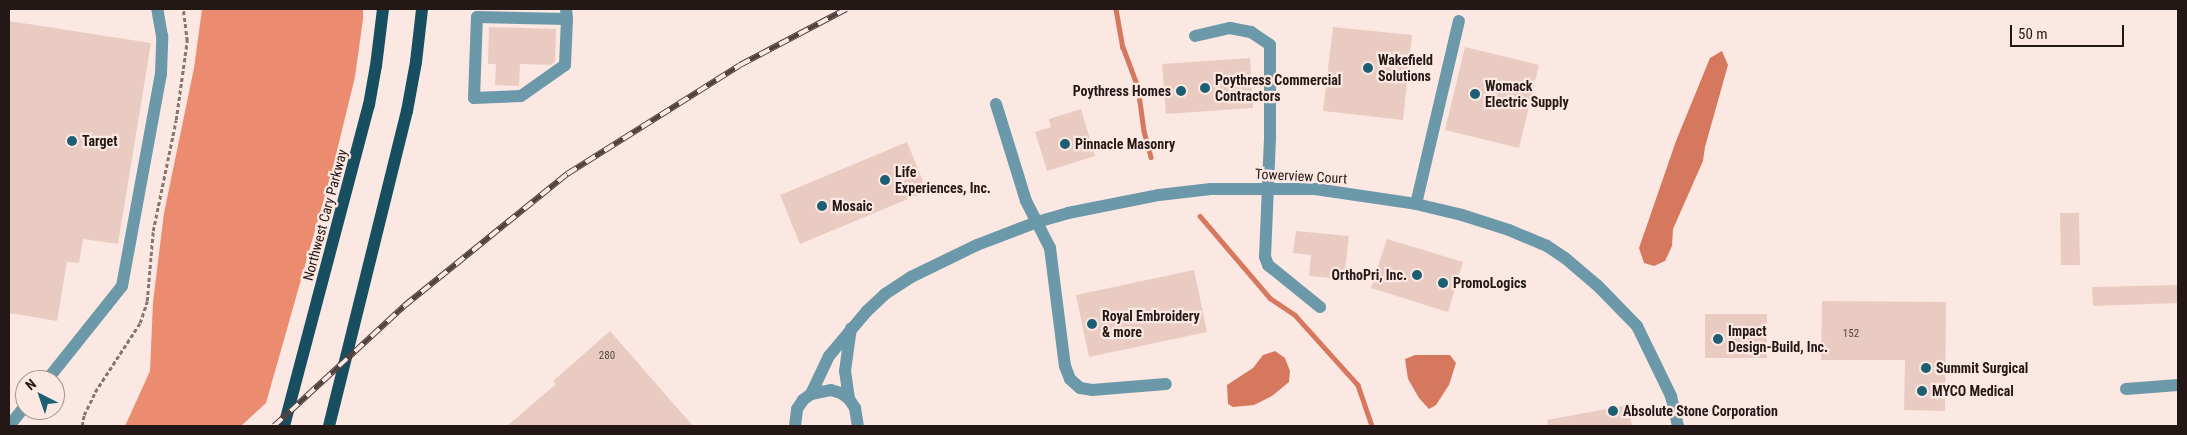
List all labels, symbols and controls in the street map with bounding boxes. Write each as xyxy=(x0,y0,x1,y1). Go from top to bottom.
scale bar xyxy=(2012,15,2126,47)
text: 50 m xyxy=(2018,25,2048,43)
place label: Wakefield Solutions xyxy=(1378,52,1433,84)
marker: Wakefield Solutions xyxy=(1362,62,1374,74)
place label: Poythress Commercial Contractors xyxy=(1215,72,1341,104)
place label: Womack Electric Supply xyxy=(1485,78,1569,110)
marker: Poythress Commercial Contractors xyxy=(1199,82,1211,94)
place label: Poythress Homes xyxy=(1073,83,1171,99)
marker: Poythress Homes xyxy=(1175,85,1187,97)
marker: Womack Electric Supply xyxy=(1469,88,1481,100)
place label: Target xyxy=(82,133,118,149)
marker: Target xyxy=(66,135,78,147)
place label: Pinnacle Masonry xyxy=(1075,136,1175,152)
marker: Pinnacle Masonry xyxy=(1059,138,1071,150)
street label: Northwest Cary Parkway xyxy=(299,148,351,282)
place label: Life Experiences, Inc. xyxy=(895,164,991,196)
street label: Towerview Court xyxy=(1255,165,1347,187)
marker: Life Experiences, Inc. xyxy=(879,174,891,186)
place label: Mosaic xyxy=(832,198,873,214)
marker: Mosaic xyxy=(816,200,828,212)
place label: OrthoPri, Inc. xyxy=(1331,267,1407,283)
marker: OrthoPri, Inc. xyxy=(1411,269,1423,281)
place label: PromoLogics xyxy=(1453,275,1527,291)
marker: PromoLogics xyxy=(1437,277,1449,289)
place label: Royal Embroidery & more xyxy=(1102,308,1200,341)
marker: Royal Embroidery & more xyxy=(1086,318,1098,330)
place label: Impact Design-Build, Inc. xyxy=(1728,323,1828,356)
house number: 152 xyxy=(1843,327,1859,341)
marker: Impact Design-Build, Inc. xyxy=(1712,333,1724,345)
house number: 280 xyxy=(599,349,615,363)
place label: Summit Surgical xyxy=(1936,360,2028,376)
marker: Summit Surgical xyxy=(1920,362,1932,374)
north arrow xyxy=(15,370,65,420)
text: N xyxy=(22,376,39,393)
place label: MYCO Medical xyxy=(1932,383,2014,399)
marker: MYCO Medical xyxy=(1916,385,1928,397)
place label: Absolute Stone Corporation xyxy=(1623,403,1778,419)
marker: Absolute Stone Corporation xyxy=(1607,405,1619,417)

